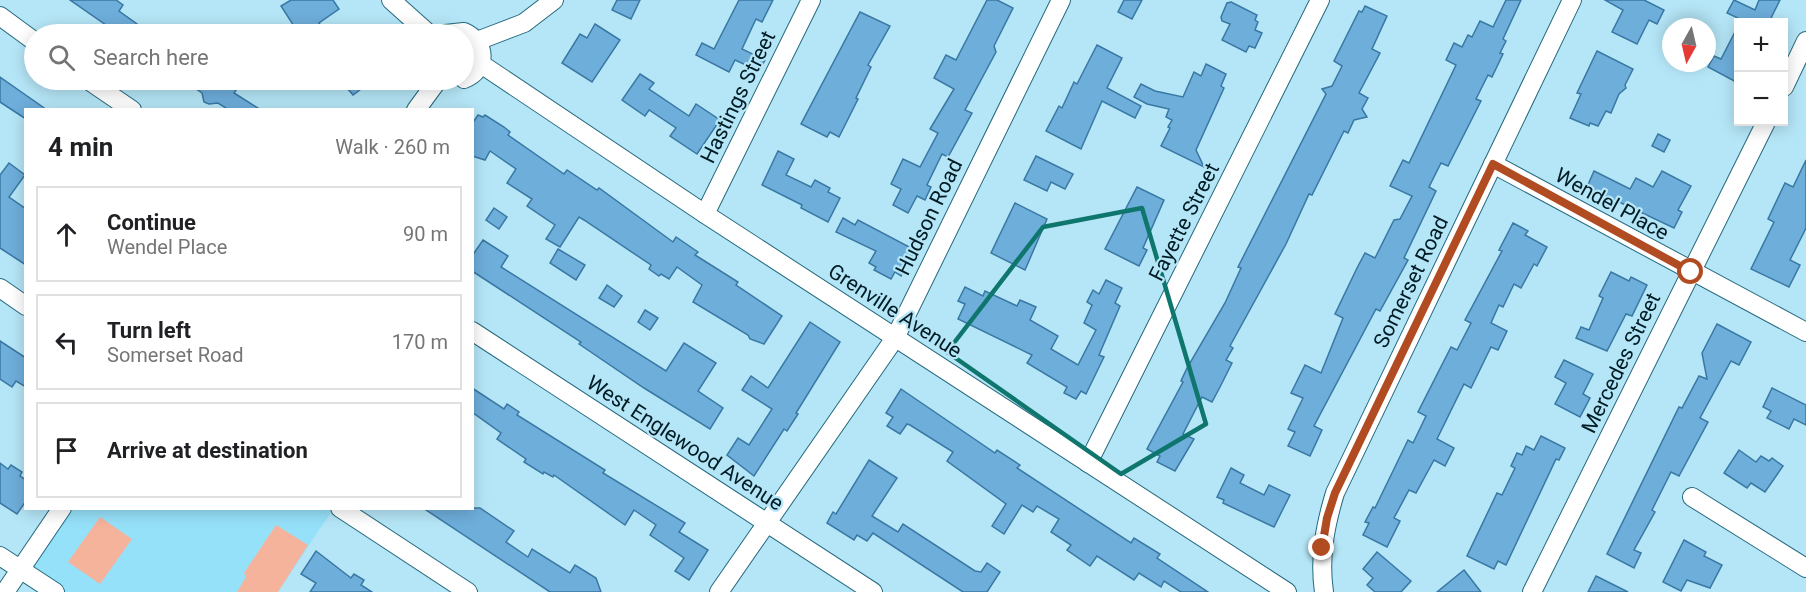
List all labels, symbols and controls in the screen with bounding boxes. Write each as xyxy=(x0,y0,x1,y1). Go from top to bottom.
north arrow xyxy=(1662,18,1716,72)
map controls xyxy=(1734,18,1788,126)
button: + xyxy=(1734,18,1788,72)
search box xyxy=(24,24,474,90)
street label: Hastings Street xyxy=(696,27,780,167)
icon: search xyxy=(45,41,78,74)
text: Search here xyxy=(93,45,209,70)
button: − xyxy=(1734,72,1788,126)
text: 4 min xyxy=(48,132,113,162)
text: Walk · 260 m xyxy=(335,135,450,159)
street label: Hudson Road xyxy=(891,155,967,279)
street label: Fayette Street xyxy=(1144,159,1224,285)
street label: Wendel Place xyxy=(1551,163,1673,245)
text: Continue xyxy=(107,210,196,235)
street label: Somerset Road xyxy=(1369,212,1453,352)
icon: ahead xyxy=(50,218,83,251)
text: 90 m xyxy=(403,222,448,246)
text: Wendel Place xyxy=(107,235,227,259)
route start xyxy=(1677,258,1703,284)
street label: Grenville Avenue xyxy=(824,259,966,363)
street label: Mercedes Street xyxy=(1577,289,1665,437)
text: Turn left xyxy=(107,318,191,343)
icon: left xyxy=(50,326,83,359)
text: 170 m xyxy=(392,330,448,354)
text: Somerset Road xyxy=(107,343,244,367)
street label: West Englewood Avenue xyxy=(582,370,788,516)
icon: arrive xyxy=(50,434,83,467)
text: Arrive at destination xyxy=(107,438,308,463)
route end xyxy=(1308,534,1334,560)

